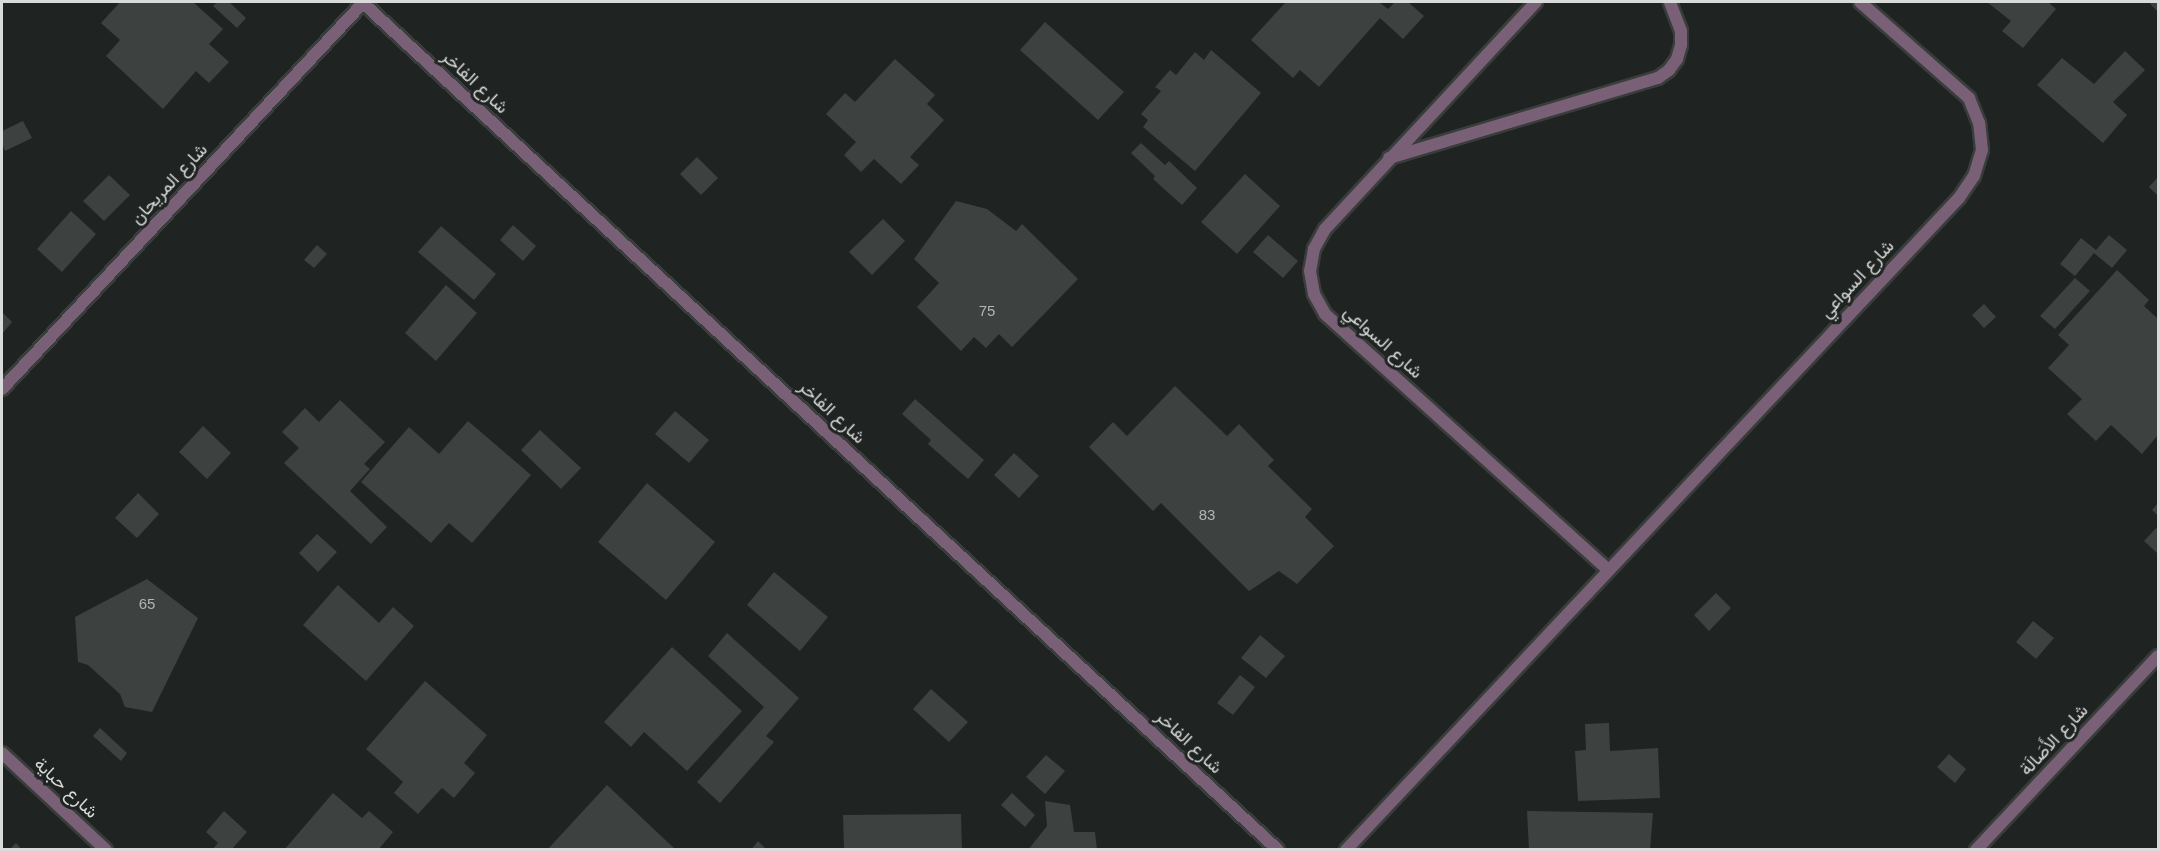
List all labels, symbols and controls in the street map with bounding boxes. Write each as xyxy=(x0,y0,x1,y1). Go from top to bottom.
street label: شارع الفاخر xyxy=(437,46,513,118)
street label: شارع المريحان xyxy=(126,139,212,229)
street label: شارع السواعي xyxy=(1815,235,1899,323)
street label: شارع السواعي xyxy=(1339,301,1427,383)
house number: 75 xyxy=(979,302,995,320)
street label: شارع الفاخر xyxy=(794,376,870,448)
house number: 83 xyxy=(1199,506,1215,524)
house number: 65 xyxy=(139,595,155,613)
street label: شارع الأَصَالَة xyxy=(2015,700,2093,780)
street label: شارع الفاخر xyxy=(1151,706,1227,778)
street label: شارع حباية xyxy=(30,753,102,823)

